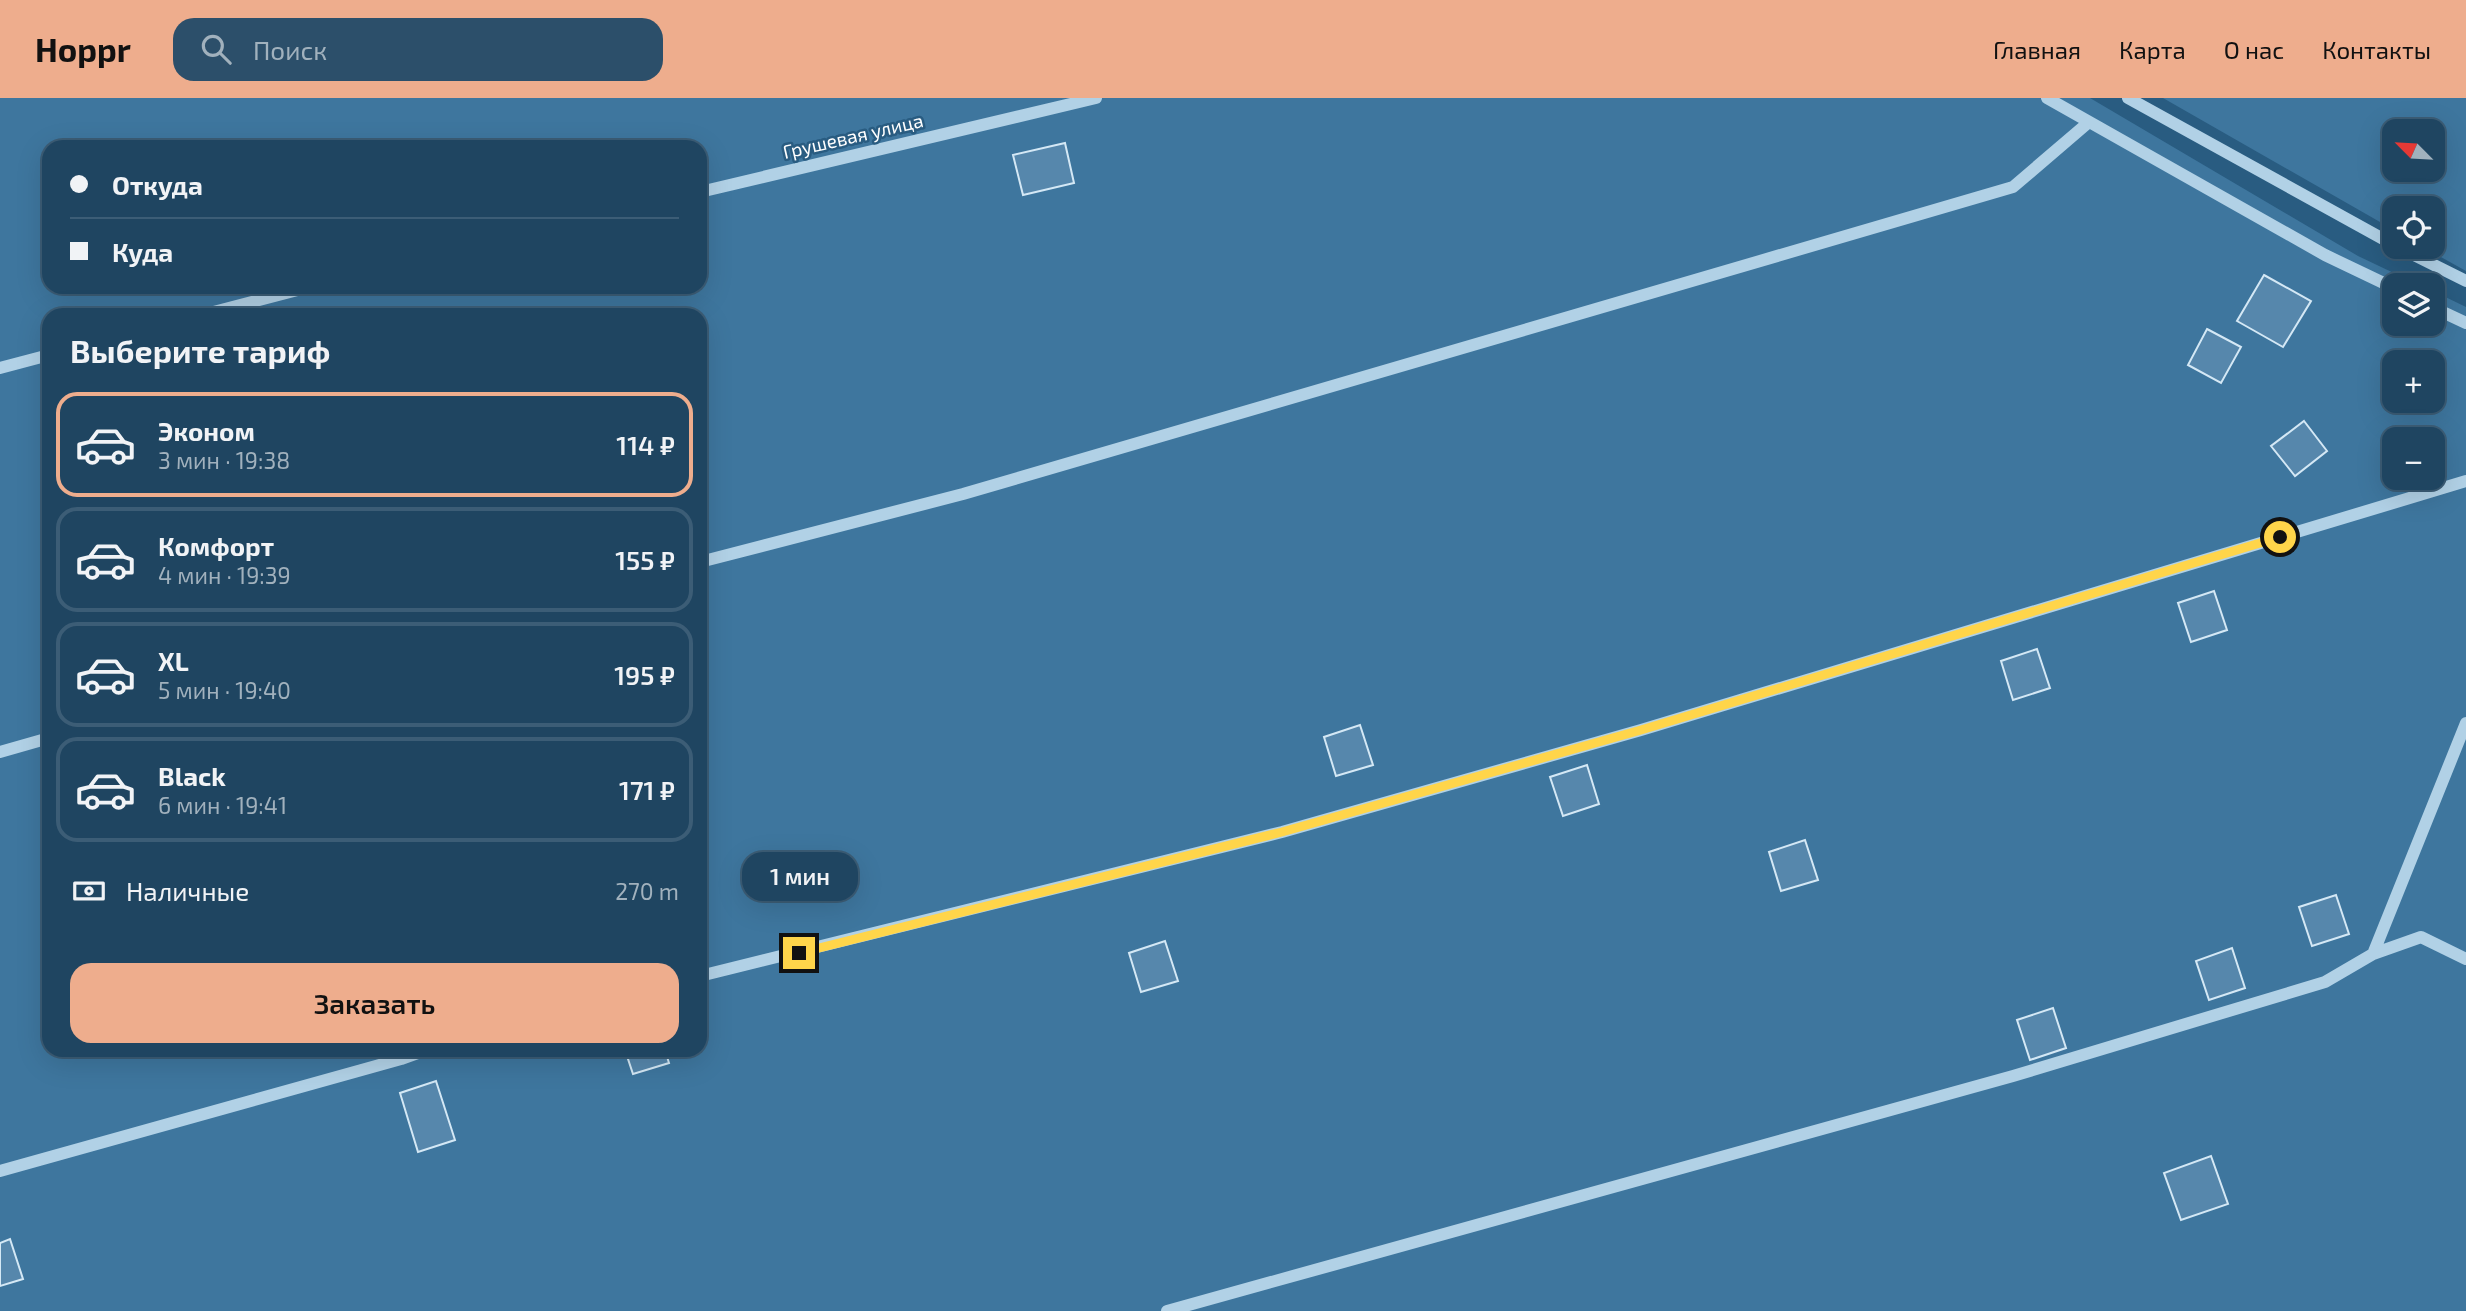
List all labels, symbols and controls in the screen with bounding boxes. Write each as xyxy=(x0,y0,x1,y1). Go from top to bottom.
search box xyxy=(173,18,663,81)
text: Hoppr xyxy=(35,29,131,69)
icon: search xyxy=(197,30,235,68)
text: Поиск xyxy=(253,34,327,65)
text: Главная xyxy=(1993,35,2081,64)
text: Карта xyxy=(2119,35,2186,64)
text: О нас xyxy=(2224,35,2284,64)
text: Контакты xyxy=(2322,35,2431,64)
street label: Грушевая улица xyxy=(781,108,925,164)
north arrow xyxy=(2382,119,2445,182)
map controls xyxy=(2382,119,2445,490)
text: Откуда xyxy=(112,169,203,200)
button: locate xyxy=(2382,196,2445,259)
text: Куда xyxy=(112,236,173,267)
button: layers xyxy=(2382,273,2445,336)
text: Выберите тариф xyxy=(70,331,330,369)
button: + xyxy=(2382,350,2445,413)
icon: car xyxy=(74,413,137,476)
text: Эконом xyxy=(158,415,255,446)
button: − xyxy=(2382,427,2445,490)
text: 114 ₽ xyxy=(616,429,675,460)
text: 3 мин · 19:38 xyxy=(158,446,290,474)
route start xyxy=(2264,521,2296,553)
icon: car xyxy=(74,528,137,591)
text: Комфорт xyxy=(158,530,274,561)
text: 155 ₽ xyxy=(615,544,675,575)
text: 4 мин · 19:39 xyxy=(158,561,291,589)
icon: car xyxy=(74,643,137,706)
text: XL xyxy=(158,645,189,676)
text: 195 ₽ xyxy=(614,659,675,690)
text: 5 мин · 19:40 xyxy=(158,676,291,704)
icon: car xyxy=(74,758,137,821)
text: Black xyxy=(158,760,226,791)
text: 171 ₽ xyxy=(619,774,675,805)
text: 6 мин · 19:41 xyxy=(158,791,287,819)
callout: 1 мин xyxy=(741,852,857,900)
text: 1 мин xyxy=(770,862,830,890)
icon: cash xyxy=(70,872,108,910)
text: Наличные xyxy=(126,875,249,906)
text: 270 m xyxy=(615,877,679,905)
route end xyxy=(783,937,815,969)
button: Заказать xyxy=(70,963,679,1043)

